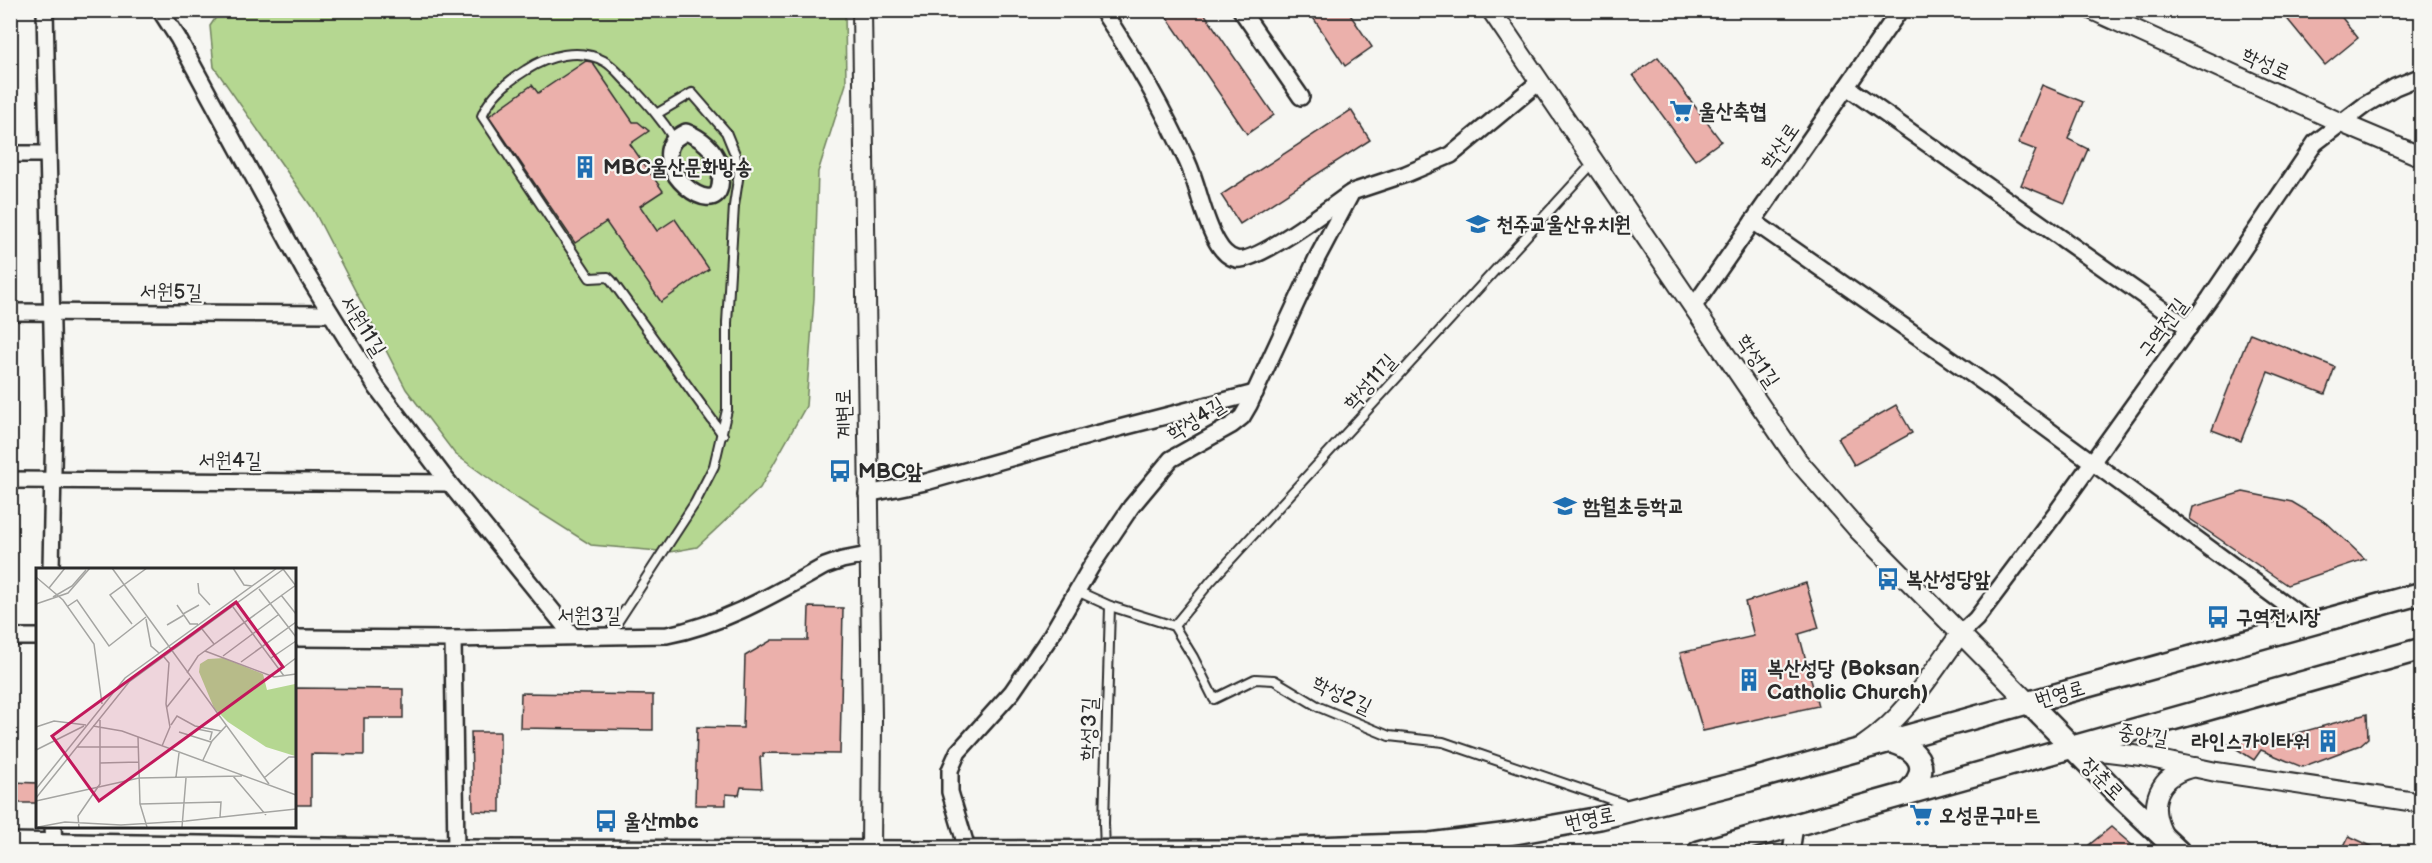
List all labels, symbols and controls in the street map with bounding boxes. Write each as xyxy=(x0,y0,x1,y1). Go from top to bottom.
street label: 학성로 xyxy=(2238,42,2294,86)
supermarket icon: 울산축협 xyxy=(1668,98,1694,124)
place label: 울산축협 xyxy=(1699,99,1767,124)
street label: 학산로 xyxy=(1755,118,1805,174)
building icon: MBC울산문화방송 xyxy=(572,154,598,180)
place label: MBC울산문화방송 xyxy=(603,155,752,180)
school or university icon: 천주교울산유치원 xyxy=(1465,211,1491,237)
place label: 천주교울산유치원 xyxy=(1496,212,1631,237)
street label: 서원5길 xyxy=(139,279,203,305)
street label: 서원11길 xyxy=(335,291,391,361)
street label: 구역전길 xyxy=(2133,293,2193,363)
street label: 학성1길 xyxy=(1731,330,1785,392)
street label: 학성11길 xyxy=(1338,349,1402,415)
street label: 계변로 xyxy=(831,388,857,440)
street label: 학성4길 xyxy=(1162,392,1230,446)
street label: 서원4길 xyxy=(198,448,262,473)
bus stop icon: MBC앞 xyxy=(827,458,853,484)
place label: MBC앞 xyxy=(858,459,923,484)
school or university icon: 함월초등학교 xyxy=(1552,493,1578,519)
place label: 함월초등학교 xyxy=(1582,494,1684,519)
bus stop icon: 복산성당앞 xyxy=(1875,566,1901,592)
place label: 복산성당앞 xyxy=(1906,567,1991,592)
inset map xyxy=(36,568,296,827)
street label: 서원3길 xyxy=(557,603,621,628)
bus stop icon: 구역전시장 xyxy=(2205,604,2231,630)
place label: 구역전시장 xyxy=(2236,605,2321,630)
place label: 복산성당 (Boksan Catholic Church) xyxy=(1767,656,1928,705)
building icon: 복산성당 (Boksan Catholic Church) xyxy=(1736,667,1762,693)
street label: 학성2길 xyxy=(1308,670,1376,720)
street label: 번영로 xyxy=(2032,675,2088,713)
street label: 학성3길 xyxy=(1075,697,1103,761)
street label: 중앙길 xyxy=(2116,719,2170,751)
building icon: 라인스카이타워 xyxy=(2315,728,2341,754)
place label: 라인스카이타워 xyxy=(2192,729,2310,754)
street label: 장춘로 xyxy=(2075,752,2129,806)
street label: 번영로 xyxy=(1563,802,1617,836)
supermarket icon: 오성문구마트 xyxy=(1908,802,1934,828)
place label: 오성문구마트 xyxy=(1939,803,2040,828)
bus stop icon: 울산mbc xyxy=(593,808,619,834)
place label: 울산mbc xyxy=(624,809,699,834)

